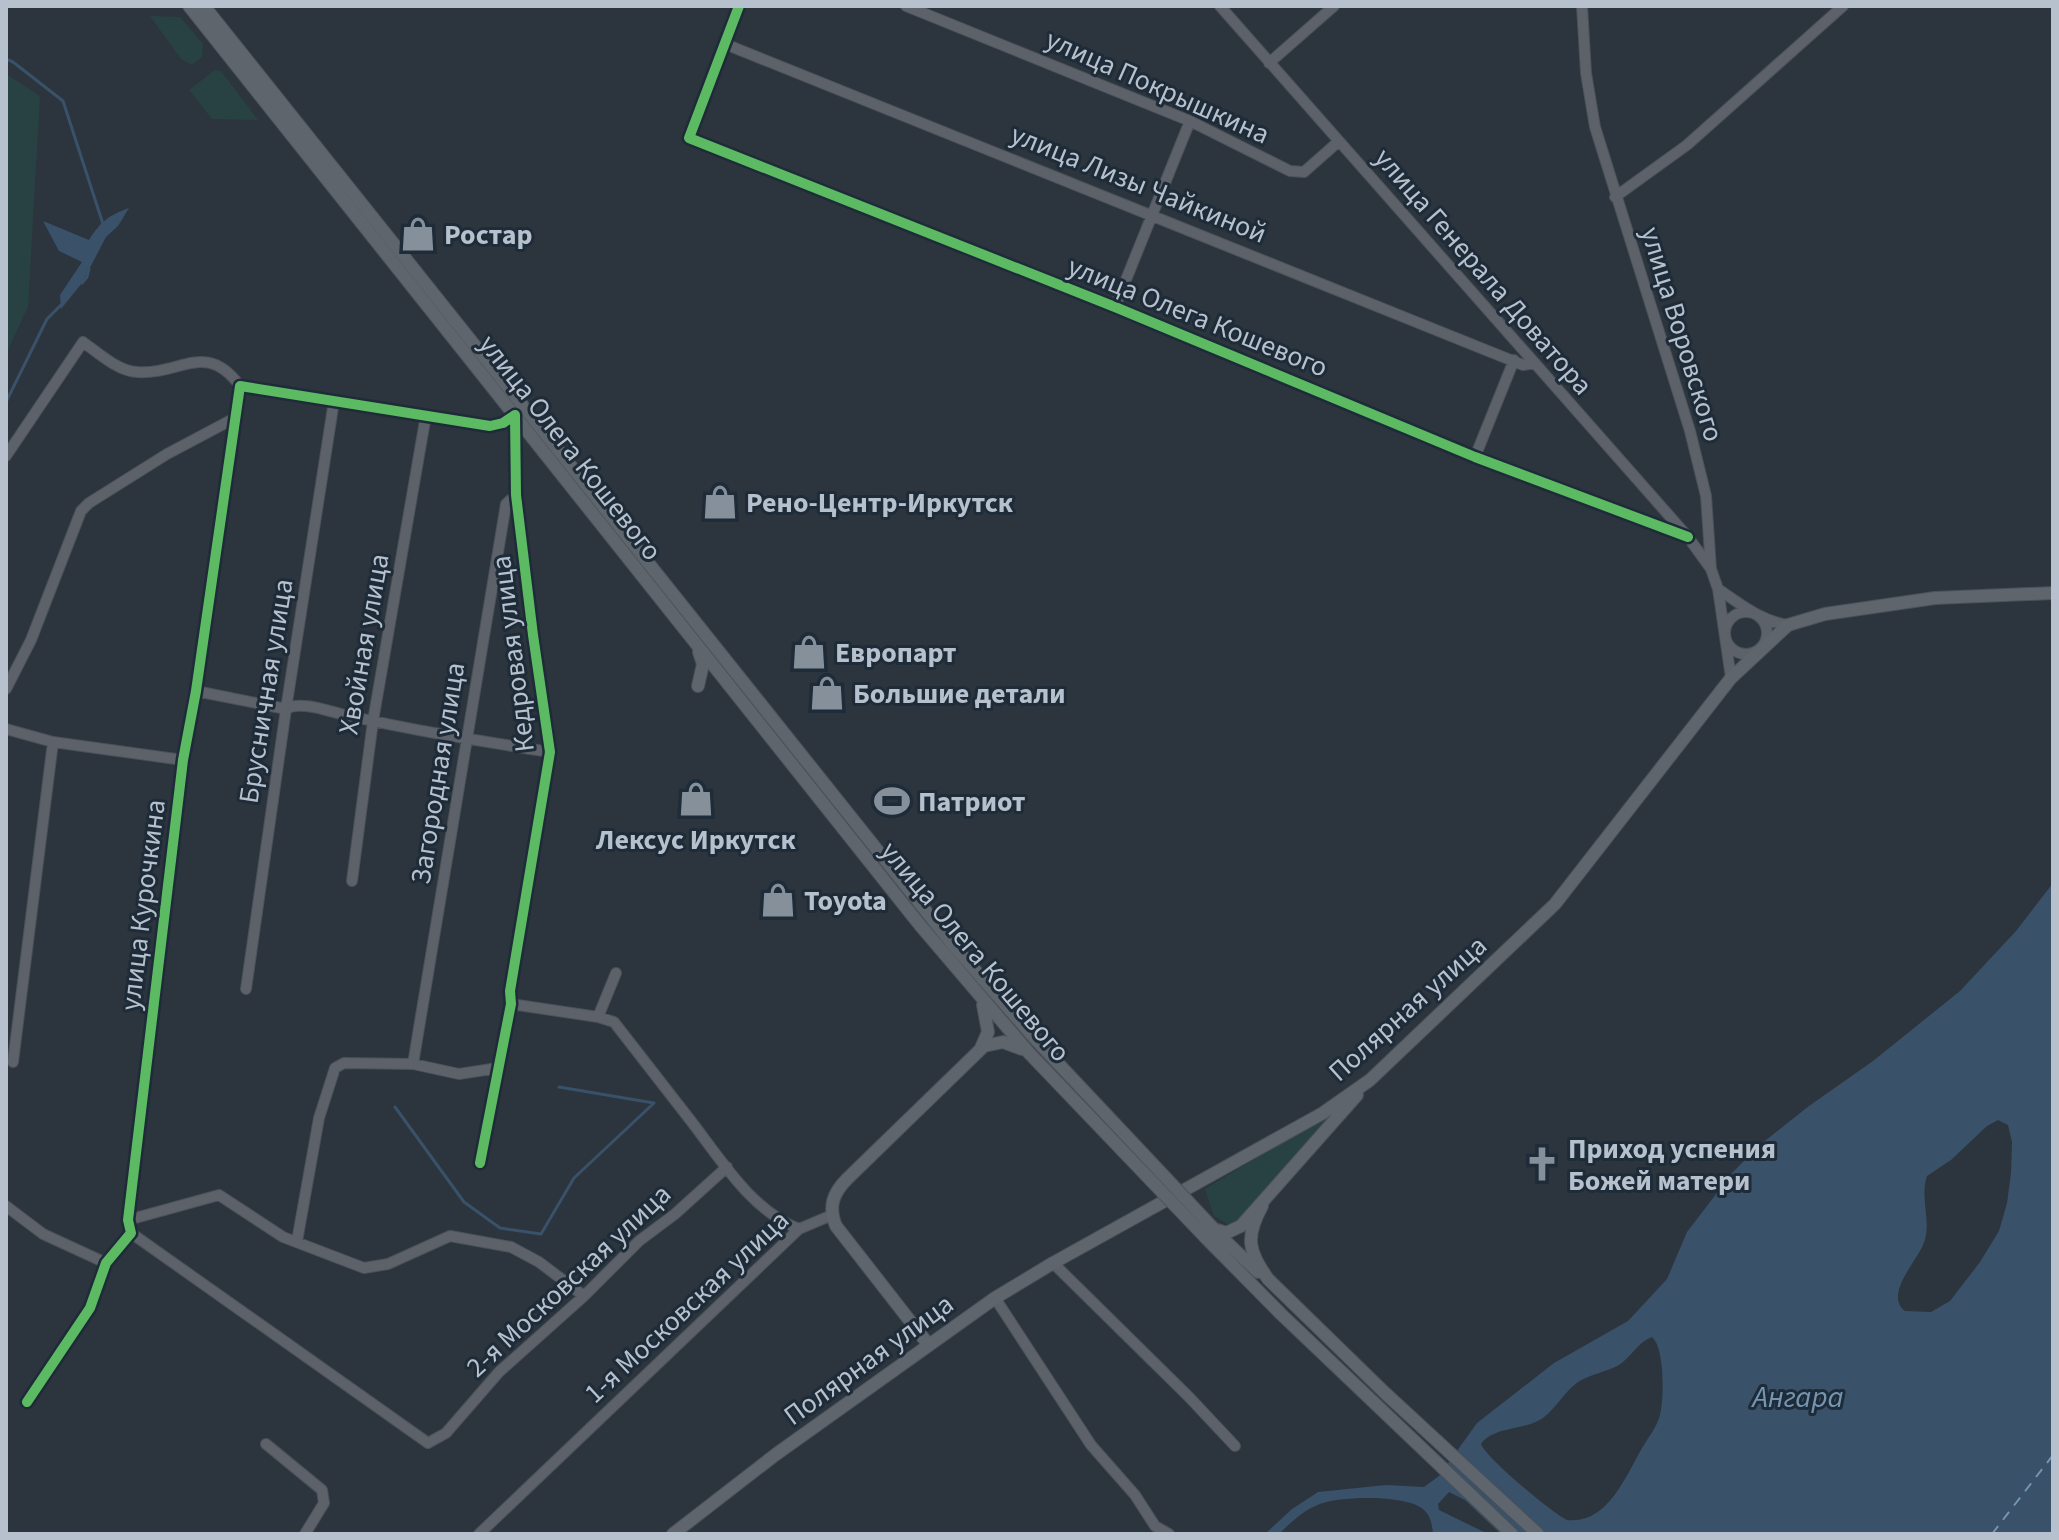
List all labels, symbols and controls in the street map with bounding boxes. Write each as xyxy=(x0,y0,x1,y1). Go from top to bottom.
street label: улица Покрышкина xyxy=(1039,20,1276,154)
street label: улица Лизы Чайкиной xyxy=(1005,114,1273,254)
street label: улица Генерала Доватора xyxy=(1365,139,1602,404)
shop icon: Ростар xyxy=(399,215,437,253)
place label: Ростар xyxy=(444,215,532,255)
street label: улица Воровского xyxy=(1630,222,1734,446)
street label: улица Олега Кошевого xyxy=(1062,246,1334,387)
street label: улица Олега Кошевого xyxy=(469,326,671,569)
shop icon: Рено-Центр-Иркутск xyxy=(701,483,739,521)
place label: Рено-Центр-Иркутск xyxy=(746,483,1014,523)
street label: Хвойная улица xyxy=(328,551,400,738)
street label: Кедровая улица xyxy=(481,553,545,754)
street label: Брусничная улица xyxy=(229,576,303,806)
shop icon: Европарт xyxy=(790,633,828,671)
place label: Европарт xyxy=(835,633,957,673)
street label: Загородная улица xyxy=(401,659,475,887)
shop icon: Большие детали xyxy=(808,674,846,712)
place label: Большие детали xyxy=(853,674,1066,714)
shop icon: Лексус Иркутск xyxy=(677,780,715,818)
sports icon: Патриот xyxy=(873,782,911,820)
place label: Патриот xyxy=(918,782,1026,822)
street label: улица Курочкина xyxy=(110,797,176,1013)
place label: Лексус Иркутск xyxy=(595,820,797,860)
street label: улица Олега Кошевого xyxy=(871,833,1080,1071)
shop icon: Toyota xyxy=(759,881,797,919)
place label: Toyota xyxy=(804,881,887,921)
street label: Полярная улица xyxy=(1319,927,1496,1091)
place label: Приход успения Божей матери xyxy=(1568,1129,1776,1201)
church icon: Приход успения Божей матери xyxy=(1523,1145,1561,1183)
street label: 2-я Московская улица xyxy=(457,1175,680,1387)
street label: 1-я Московская улица xyxy=(575,1201,798,1413)
street label: Полярная улица xyxy=(775,1284,962,1435)
water label: Ангара xyxy=(1750,1376,1844,1419)

